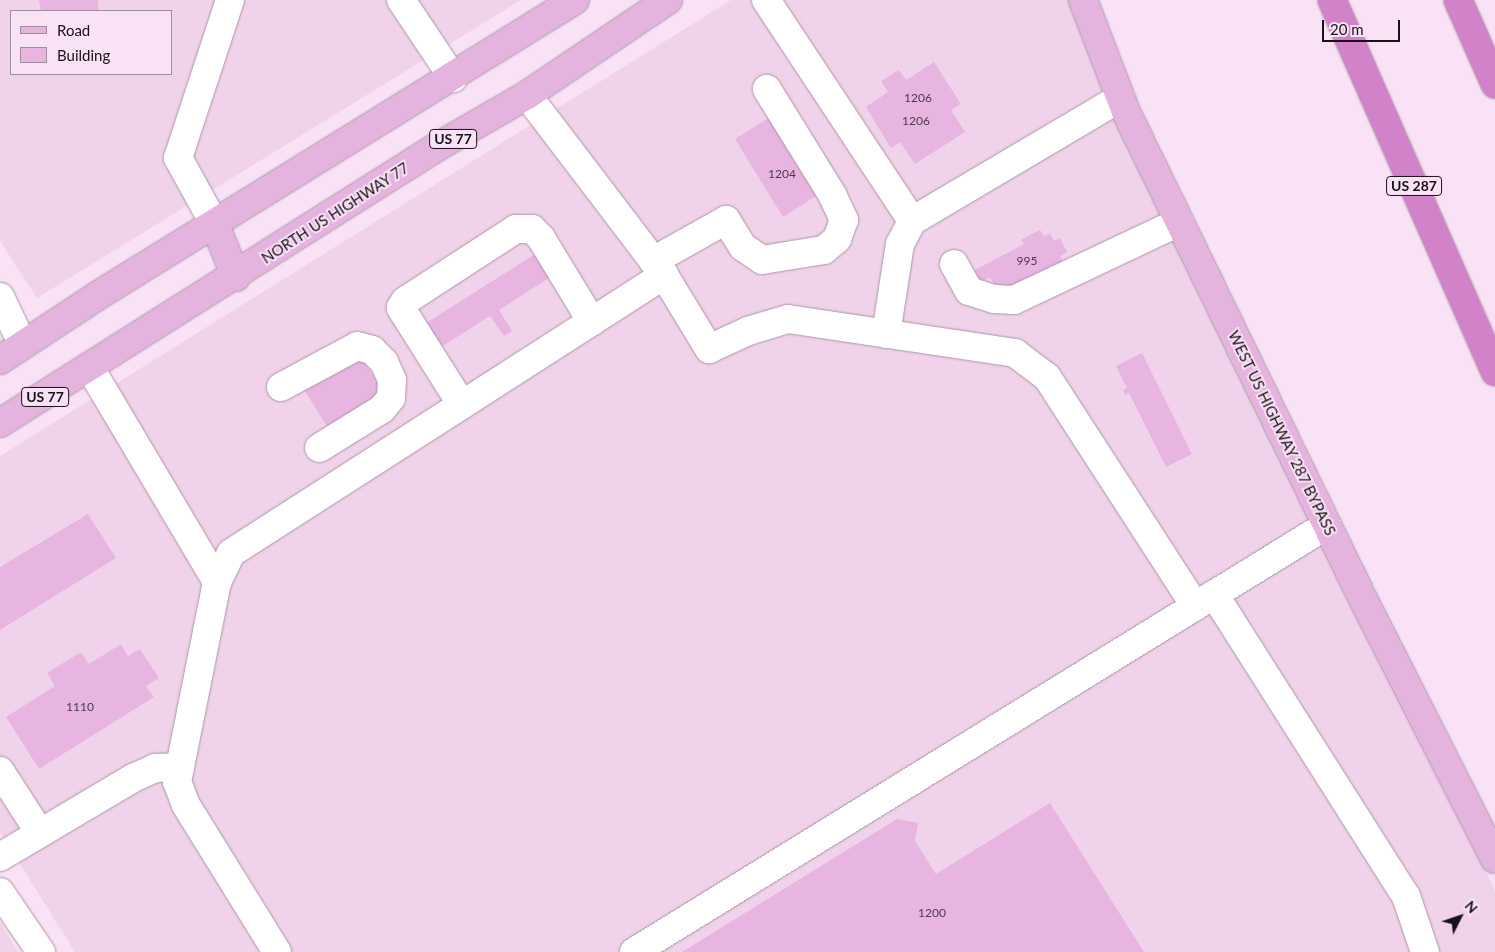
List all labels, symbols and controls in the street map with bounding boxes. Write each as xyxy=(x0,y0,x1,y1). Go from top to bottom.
legend xyxy=(10,10,172,75)
scale bar xyxy=(1325,10,1402,42)
text: 20 m xyxy=(1330,20,1364,38)
text: Road xyxy=(57,21,90,39)
text: Building xyxy=(57,46,110,64)
house number: 1206 xyxy=(904,91,932,105)
house number: 1206 xyxy=(902,114,930,128)
road number: US 77 xyxy=(428,128,478,150)
street label: NORTH US HIGHWAY 77 xyxy=(258,159,412,267)
house number: 1204 xyxy=(768,167,796,181)
road number: US 287 xyxy=(1385,175,1443,198)
house number: 995 xyxy=(1017,254,1037,268)
street label: WEST US HIGHWAY 287 BYPASS xyxy=(1224,327,1340,539)
road number: US 77 xyxy=(20,386,70,408)
house number: 1110 xyxy=(66,700,94,714)
north arrow xyxy=(1435,892,1485,942)
text: N xyxy=(1462,897,1482,916)
house number: 1200 xyxy=(918,906,946,920)

